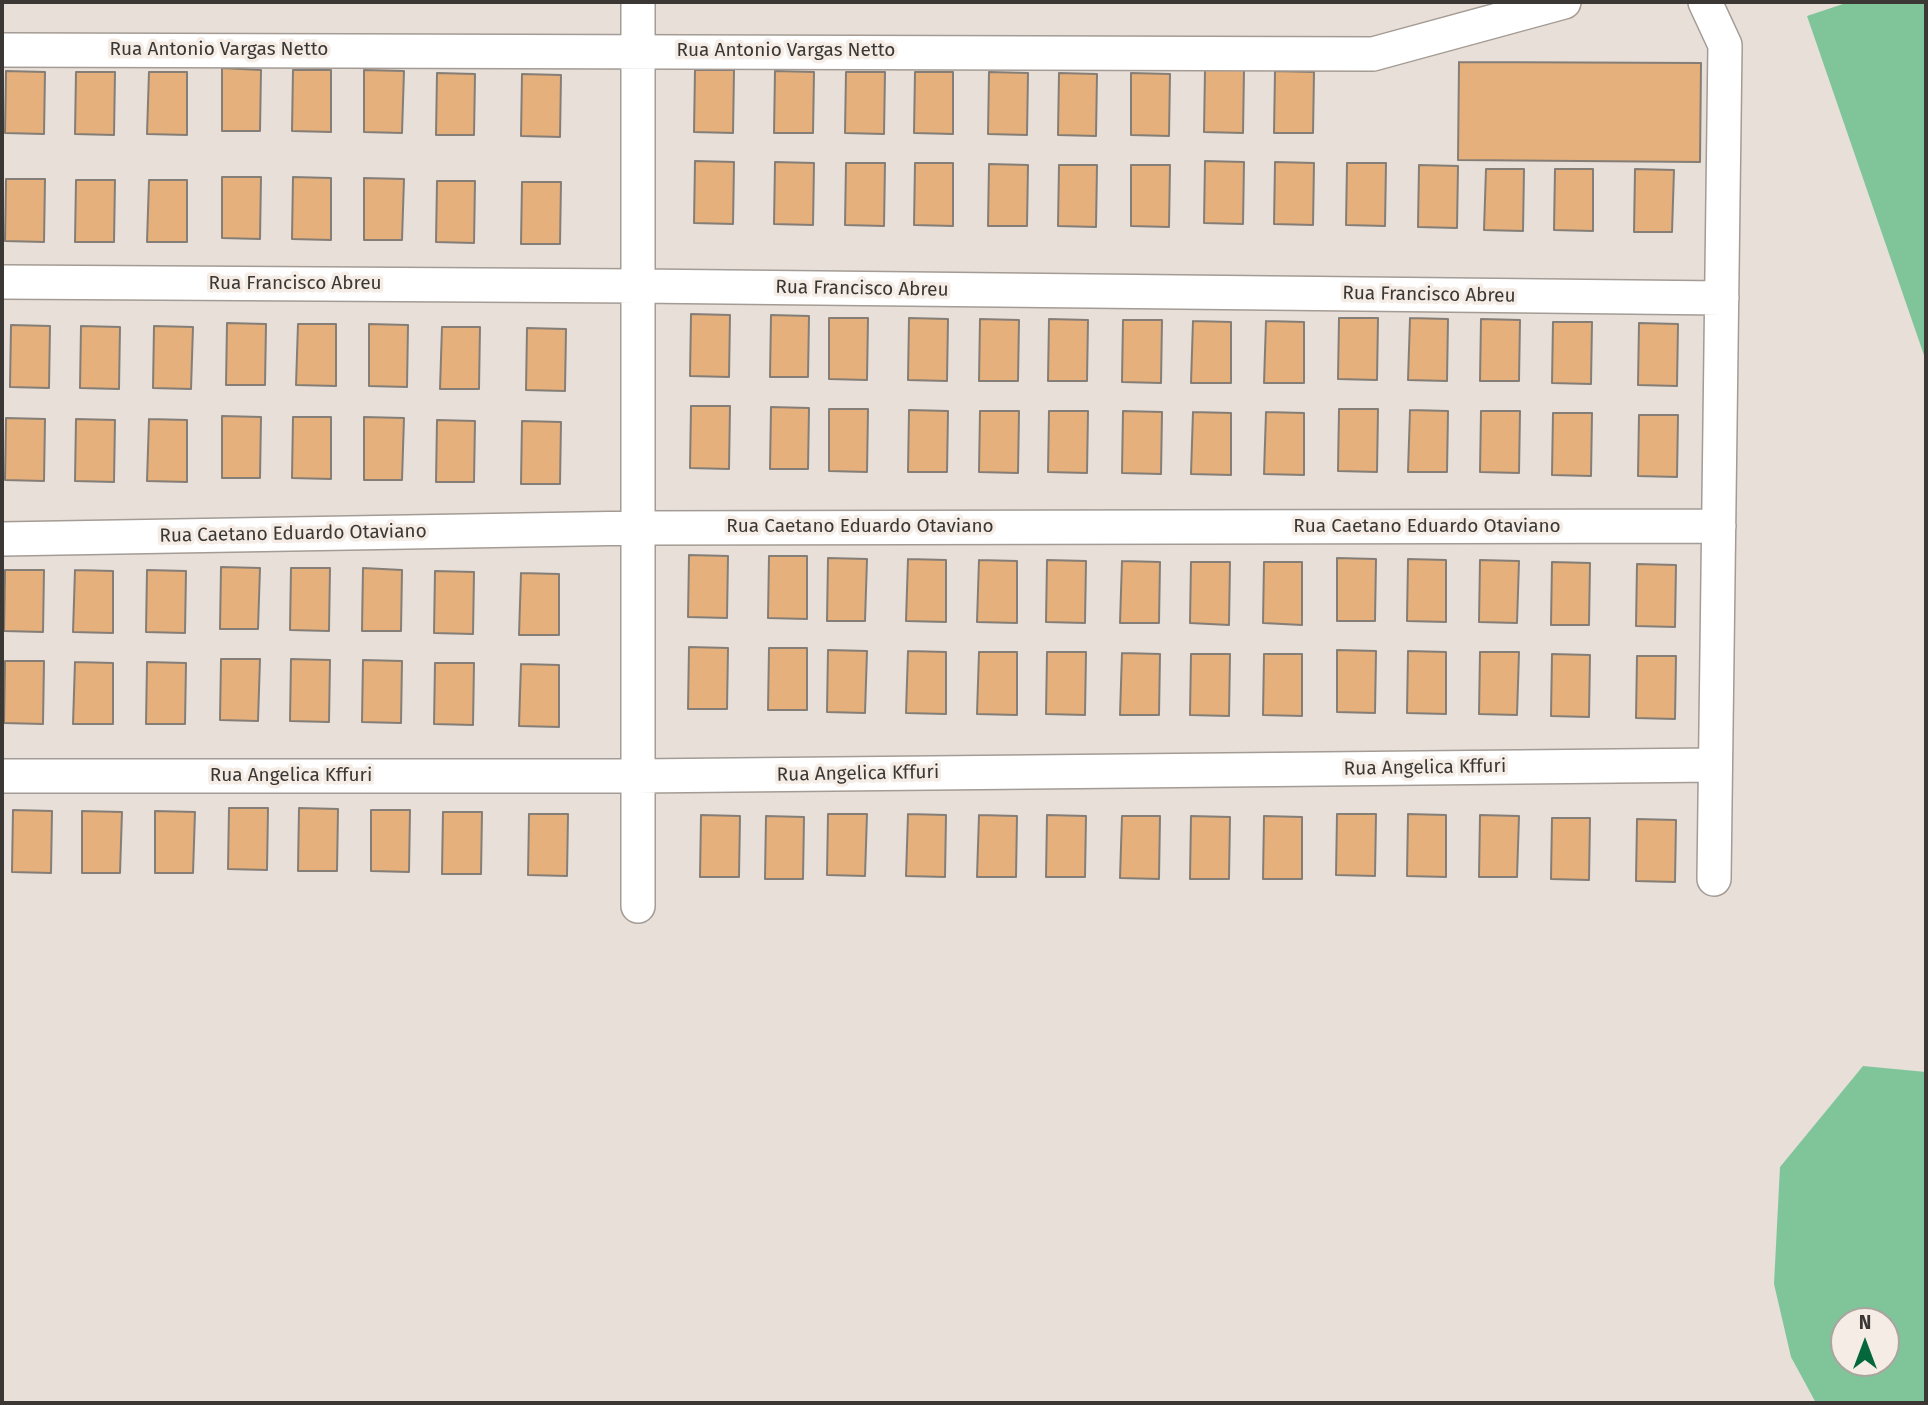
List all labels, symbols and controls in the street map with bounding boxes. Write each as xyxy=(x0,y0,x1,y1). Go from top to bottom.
street label: Rua Antonio Vargas Netto xyxy=(110,39,328,61)
street label: Rua Antonio Vargas Netto xyxy=(677,40,895,62)
street label: Rua Francisco Abreu xyxy=(208,273,382,295)
street label: Rua Francisco Abreu xyxy=(775,276,949,302)
street label: Rua Francisco Abreu xyxy=(1342,282,1516,308)
street label: Rua Caetano Eduardo Otaviano xyxy=(726,516,994,538)
street label: Rua Caetano Eduardo Otaviano xyxy=(1293,516,1561,538)
street label: Rua Caetano Eduardo Otaviano xyxy=(159,520,427,548)
street label: Rua Angelica Kffuri xyxy=(1344,755,1506,781)
street label: Rua Angelica Kffuri xyxy=(777,761,939,787)
street label: Rua Angelica Kffuri xyxy=(210,765,372,787)
north arrow xyxy=(1830,1307,1900,1377)
text: N xyxy=(1859,1311,1871,1334)

